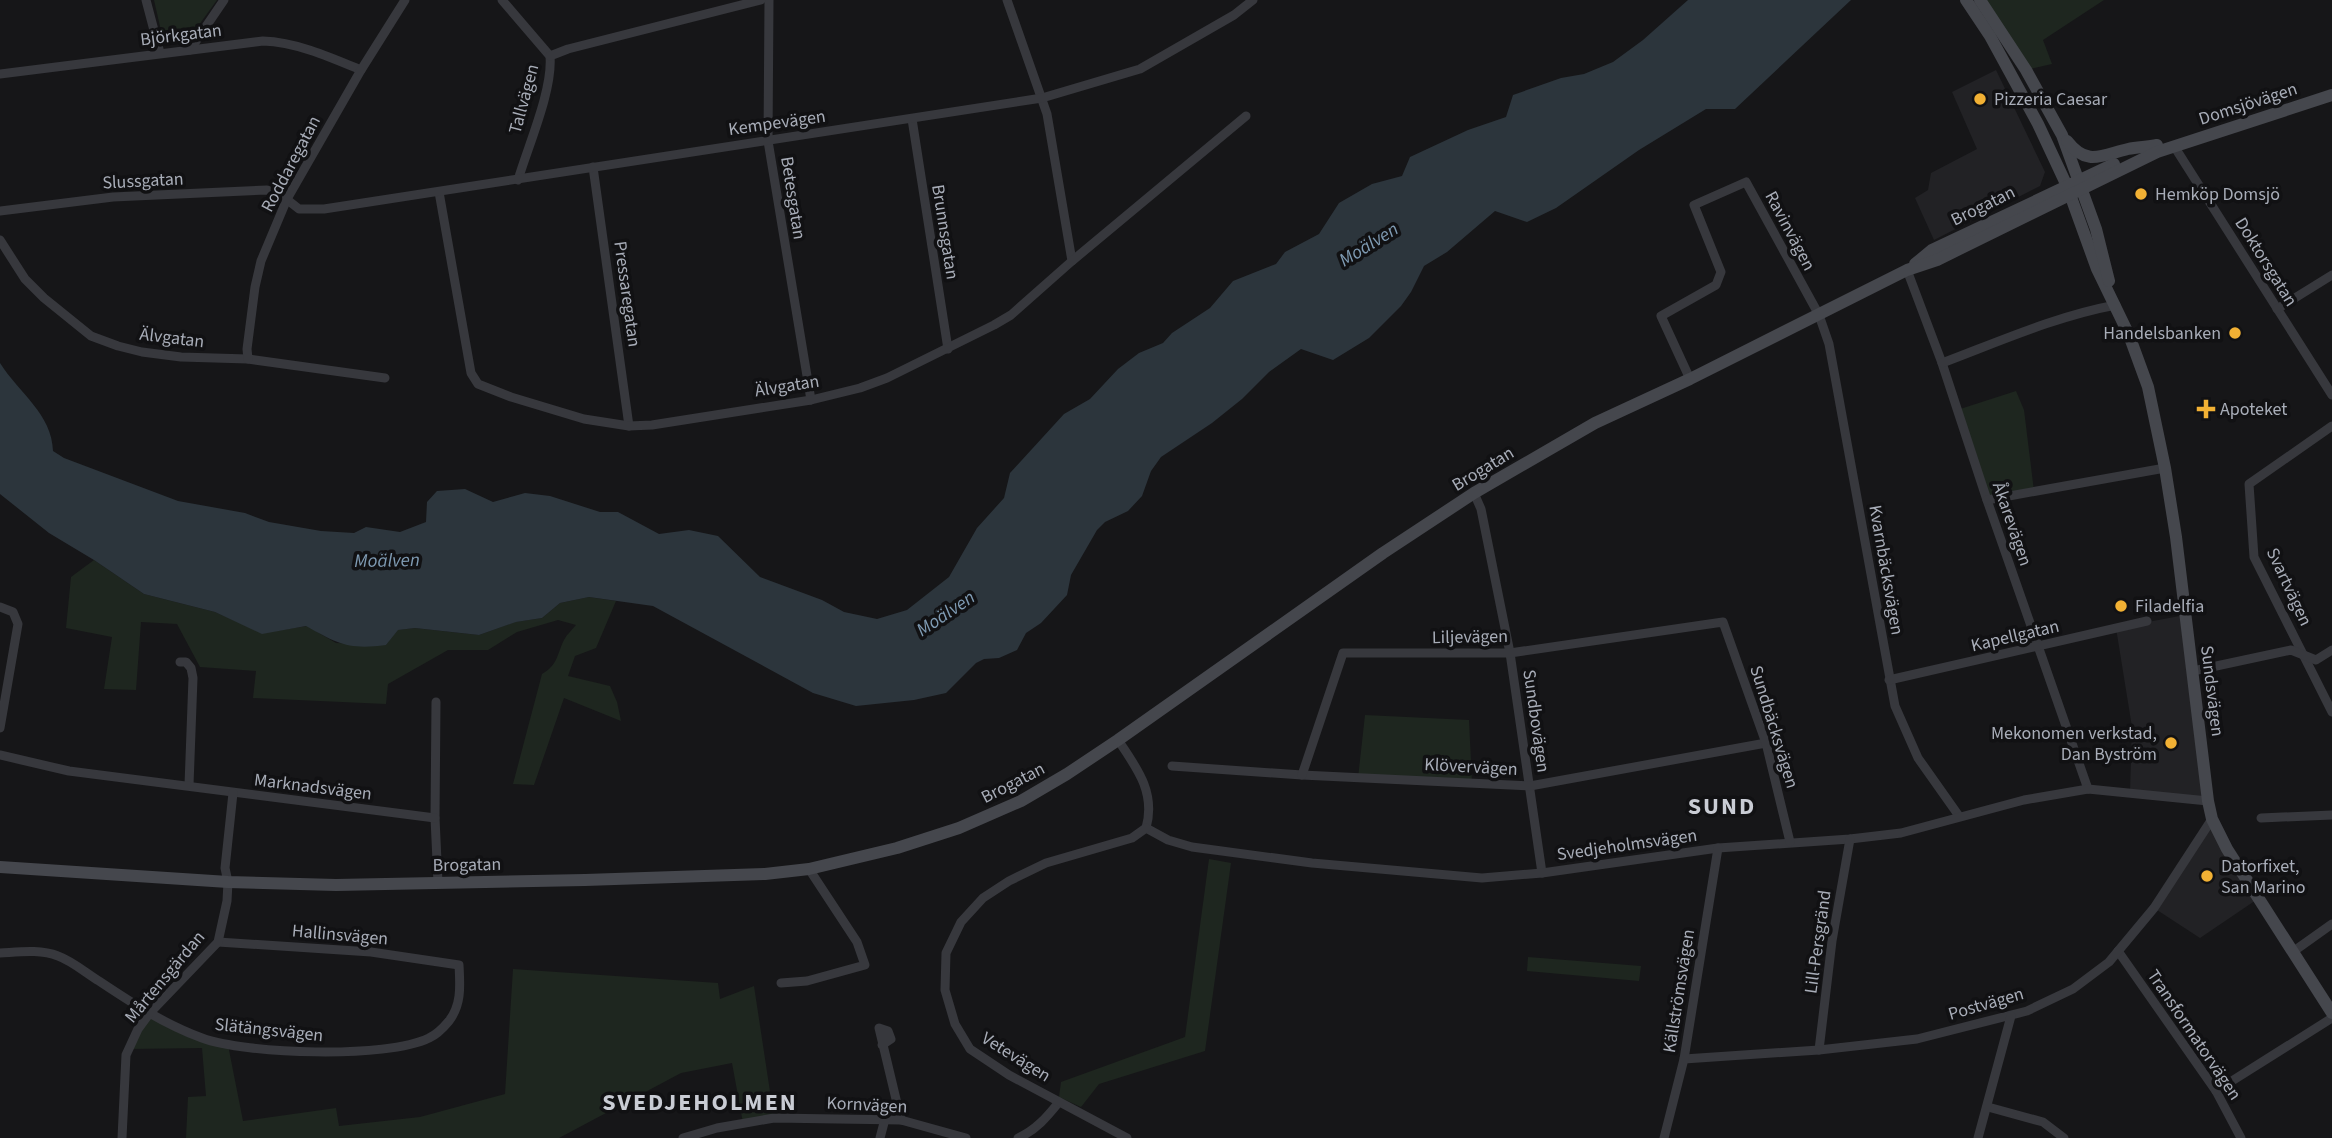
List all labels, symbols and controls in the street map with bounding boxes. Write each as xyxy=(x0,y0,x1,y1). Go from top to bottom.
street label: Björkgatan xyxy=(139,18,223,52)
street label: Tallvägen xyxy=(503,61,545,137)
street label: Domsjövägen xyxy=(2196,76,2300,132)
place label: Pizzeria Caesar xyxy=(1994,87,2108,112)
marker: Pizzeria Caesar xyxy=(1972,91,1988,107)
street label: Kempevägen xyxy=(727,104,827,142)
street label: Roddaregatan xyxy=(255,111,327,217)
street label: Betesgatan xyxy=(774,155,812,241)
street label: Slussgatan xyxy=(102,166,184,196)
street label: Brogatan xyxy=(1947,180,2019,232)
place label: Hemköp Domsjö xyxy=(2155,182,2280,207)
street label: Brunnsgatan xyxy=(925,183,965,281)
marker: Hemköp Domsjö xyxy=(2133,186,2149,202)
street label: Ravinvägen xyxy=(1759,187,1821,275)
street label: Doktorsgatan xyxy=(2229,213,2303,311)
water label: Moälven xyxy=(1334,216,1404,274)
street label: Pressaregatan xyxy=(607,240,647,348)
place label: Handelsbanken xyxy=(2103,321,2221,346)
street label: Älvgatan xyxy=(138,322,206,354)
marker: Handelsbanken xyxy=(2227,325,2243,341)
street label: Älvgatan xyxy=(753,369,821,403)
place label: Apoteket xyxy=(2220,397,2287,422)
marker: Apoteket xyxy=(2198,401,2214,417)
street label: Brogatan xyxy=(1447,441,1519,497)
street label: Åkarevägen xyxy=(1986,479,2038,569)
street label: Kvarnbäcksvägen xyxy=(1862,503,1910,637)
street label: Svartvägen xyxy=(2260,544,2318,630)
water label: Moälven xyxy=(354,547,420,575)
water label: Moälven xyxy=(911,584,981,644)
place label: Filadelfia xyxy=(2135,594,2204,619)
marker: Filadelfia xyxy=(2113,598,2129,614)
street label: Kapellgatan xyxy=(1968,614,2062,658)
street label: Liljevägen xyxy=(1432,624,1508,650)
street label: Sundsvägen xyxy=(2194,644,2230,738)
street label: Sundbäcksvägen xyxy=(1743,662,1805,792)
street label: Sundbovägen xyxy=(1516,668,1556,774)
place label: Mekonomen verkstad, Dan Byström xyxy=(1991,721,2157,767)
marker: Mekonomen verkstad, Dan Byström xyxy=(2163,735,2179,751)
street label: Klövervägen xyxy=(1424,752,1518,782)
street label: Brogatan xyxy=(977,756,1049,810)
street label: Marknadsvägen xyxy=(253,767,373,807)
district label: SUND xyxy=(1688,789,1756,824)
street label: Svedjeholmsvägen xyxy=(1555,823,1699,867)
street label: Brogatan xyxy=(432,852,502,878)
place label: Datorfixet, San Marino xyxy=(2221,854,2306,900)
marker: Datorfixet, San Marino xyxy=(2199,868,2215,884)
street label: Lill-Persgränd xyxy=(1798,889,1838,995)
street label: Hallinsvägen xyxy=(291,918,389,952)
street label: Mårtensgärdan xyxy=(119,926,211,1028)
street label: Källströmsvägen xyxy=(1657,927,1701,1055)
street label: Transformatorvägen xyxy=(2141,965,2247,1105)
street label: Postvägen xyxy=(1945,981,2027,1027)
street label: Slätängsvägen xyxy=(213,1012,325,1048)
street label: Vetevägen xyxy=(977,1026,1055,1088)
district label: SVEDJEHOLMEN xyxy=(602,1085,798,1120)
street label: Kornvägen xyxy=(826,1090,908,1120)

